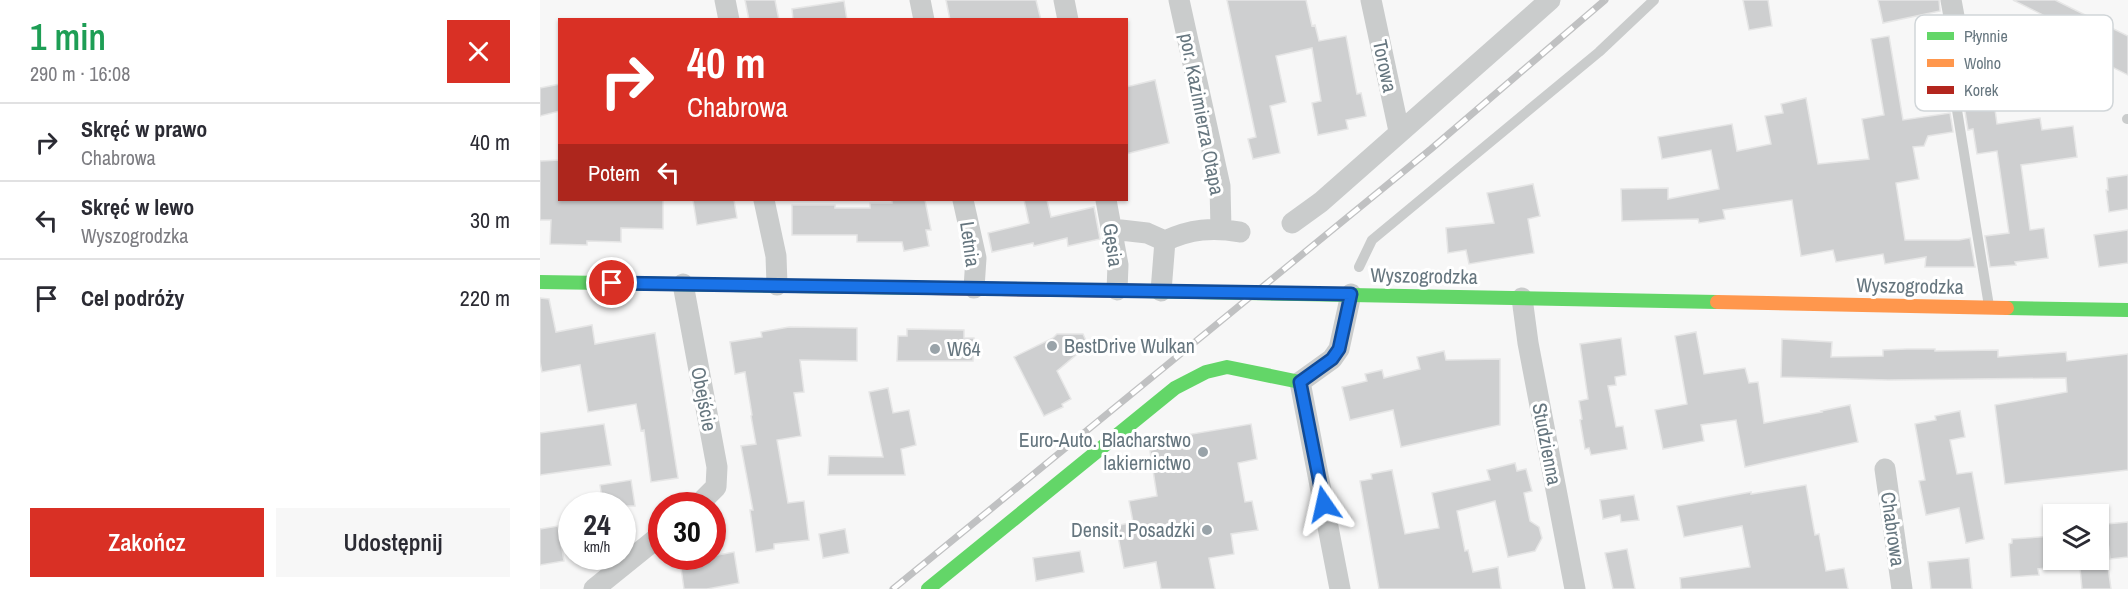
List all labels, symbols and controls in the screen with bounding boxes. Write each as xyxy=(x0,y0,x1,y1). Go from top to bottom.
text: 1 min xyxy=(30,13,106,61)
legend xyxy=(1915,15,2113,111)
button: close xyxy=(447,20,510,83)
text: Płynnie xyxy=(1964,25,2008,47)
street label: por. Kazimierza Otapa xyxy=(1174,31,1231,197)
text: 40 m xyxy=(687,35,766,91)
street label: Torowa xyxy=(1367,37,1404,95)
icon: right xyxy=(588,42,666,120)
text: Wolno xyxy=(1964,52,2001,74)
text: 290 m · 16:08 xyxy=(30,60,130,87)
text: Korek xyxy=(1964,79,1999,101)
text: Chabrowa xyxy=(687,89,788,125)
text: Skręć w prawo xyxy=(81,114,207,144)
icon: right xyxy=(30,126,63,159)
text: 40 m xyxy=(470,127,510,157)
text: Chabrowa xyxy=(81,144,156,171)
icon: left xyxy=(652,156,685,189)
text: Potem xyxy=(588,158,640,188)
text: Skręć w lewo xyxy=(81,192,194,222)
icon: left xyxy=(30,204,63,237)
text: 30 m xyxy=(470,205,510,235)
street label: Letnia xyxy=(954,219,987,268)
street label: Gęsia xyxy=(1097,221,1130,268)
text: Wyszogrodzka xyxy=(81,222,188,249)
pin xyxy=(586,257,637,308)
street label: Wyszogrodzka xyxy=(1370,261,1478,290)
icon: arrive xyxy=(595,266,628,299)
street label: Wyszogrodzka xyxy=(1856,271,1964,300)
icon: arrive xyxy=(30,282,63,315)
text: Cel podróży xyxy=(81,283,184,313)
text: 220 m xyxy=(460,283,510,313)
place label: BestDrive Wulkan xyxy=(1064,332,1195,359)
place label: W64 xyxy=(947,335,981,362)
marker: BestDrive Wulkan xyxy=(1045,339,1059,353)
marker: W64 xyxy=(928,342,942,356)
street label: Obejście xyxy=(685,365,724,433)
street label: Studzienna xyxy=(1526,401,1569,487)
place label: Euro-Auto. Blacharstwo lakiernictwo xyxy=(1019,426,1191,476)
marker: Euro-Auto. Blacharstwo lakiernictwo xyxy=(1196,445,1210,459)
position arrow xyxy=(1292,472,1356,536)
street label: Chabrowa xyxy=(1875,490,1912,568)
speed limit sign: 30 xyxy=(648,492,726,570)
text: 24 xyxy=(583,504,611,544)
map controls xyxy=(2043,504,2109,570)
button: layers xyxy=(2043,504,2109,570)
button: Zakończ xyxy=(30,508,264,577)
button: Udostępnij xyxy=(276,508,510,577)
place label: Densit. Posadzki xyxy=(1071,516,1195,543)
marker: Densit. Posadzki xyxy=(1200,523,1214,537)
text: km/h xyxy=(584,536,610,557)

